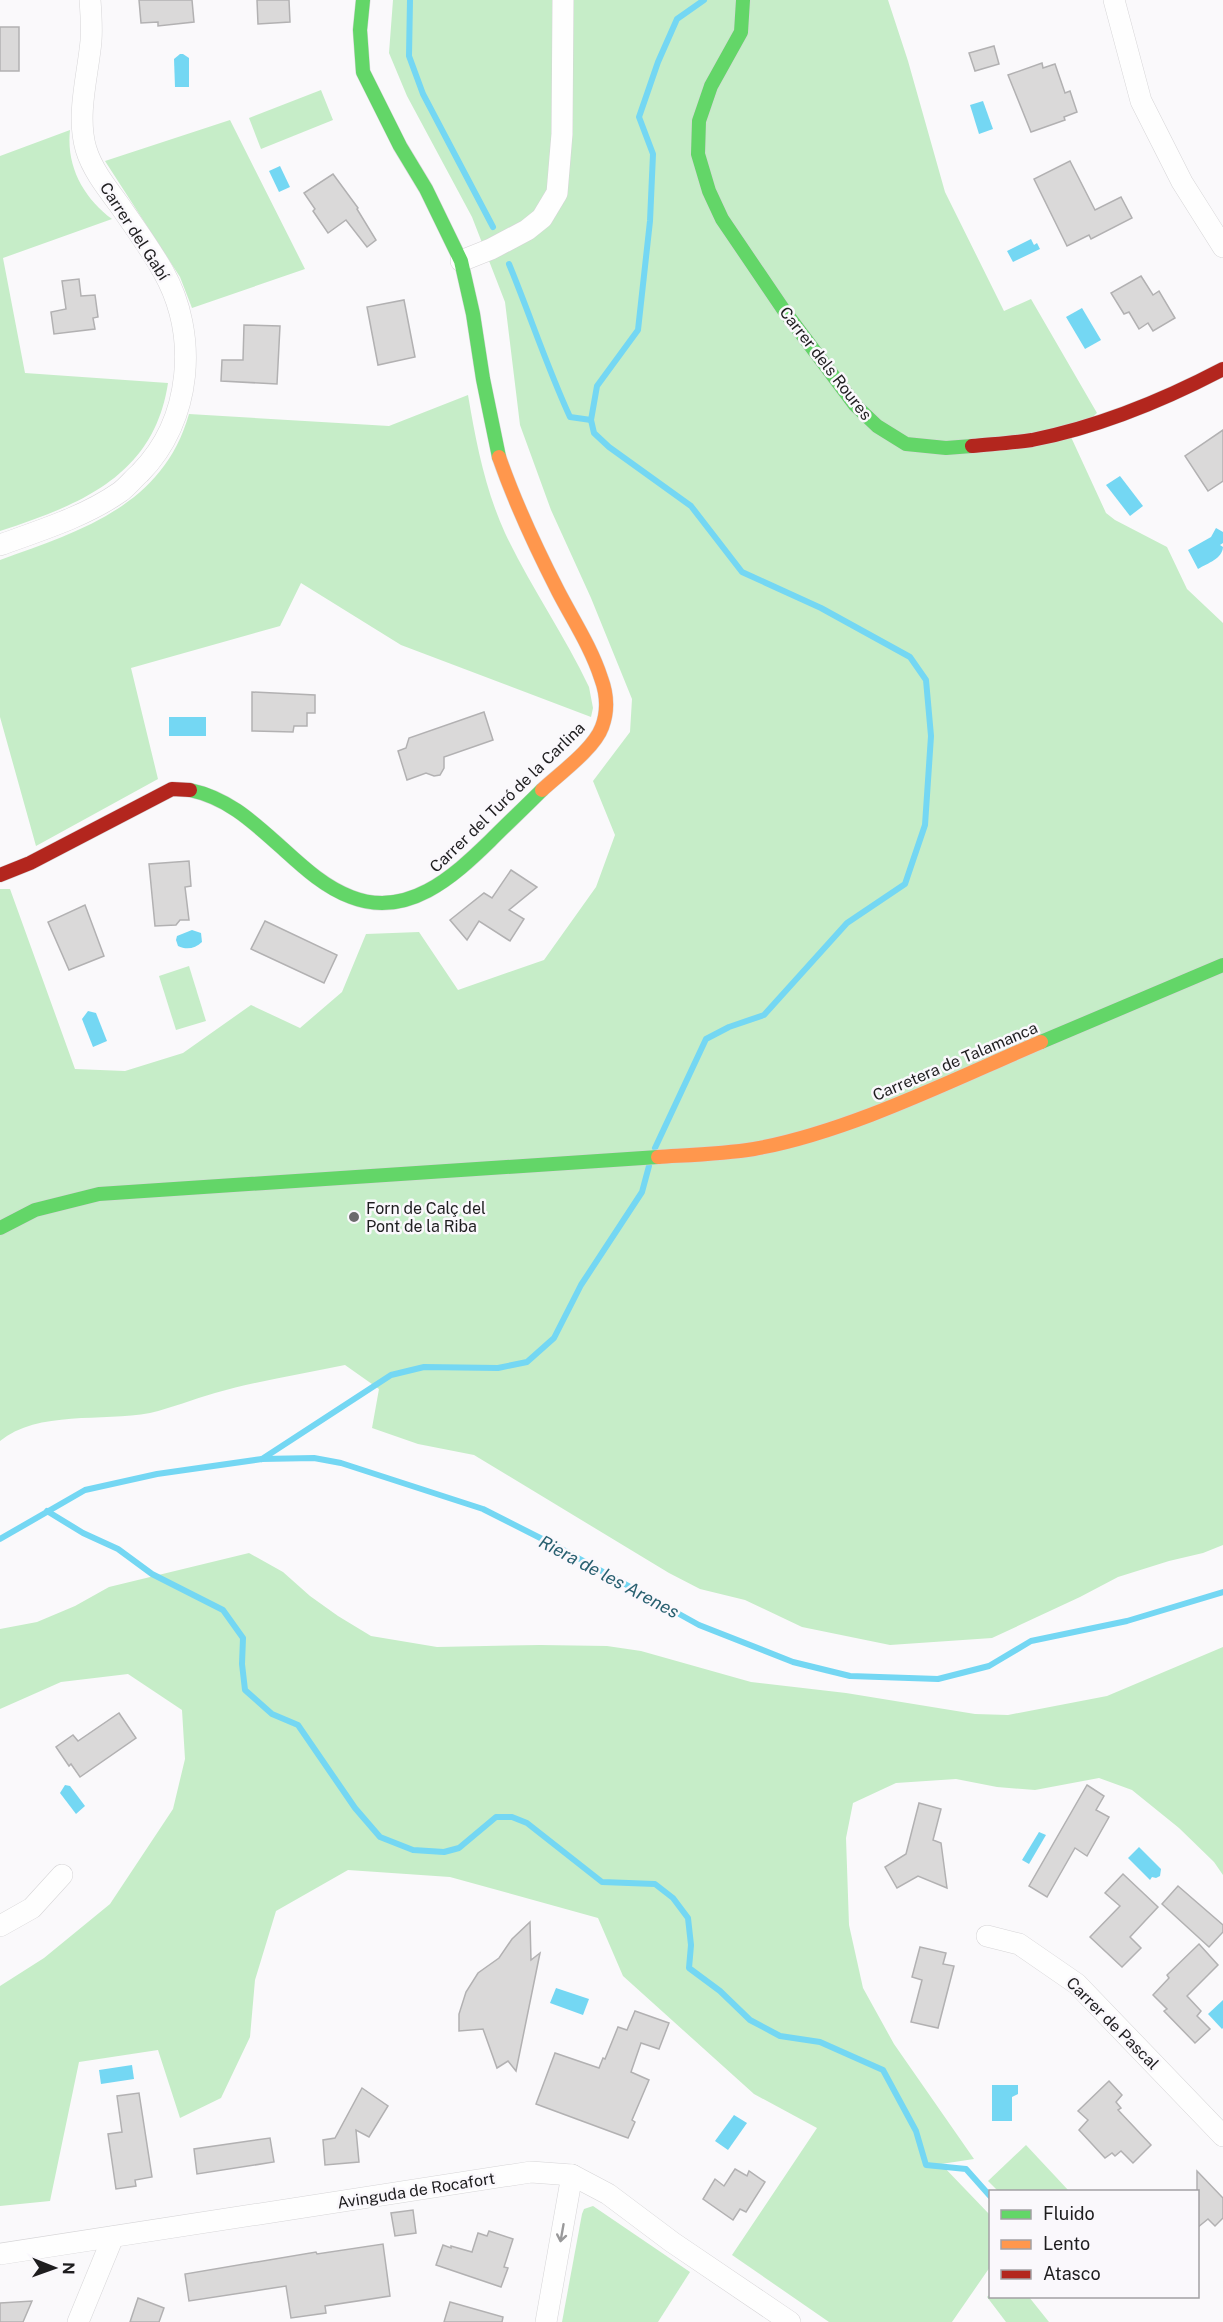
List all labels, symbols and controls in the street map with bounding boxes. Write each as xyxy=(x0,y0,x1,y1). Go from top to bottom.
street label: Carrer del Gabí xyxy=(96,179,174,285)
street label: Carrer dels Roures xyxy=(775,303,876,424)
street label: Carrer del Turó de la Carlina xyxy=(426,718,589,876)
street label: Carretera de Talamanca xyxy=(870,1018,1040,1105)
place label: Forn de Calç del Pont de la Riba xyxy=(366,1199,486,1236)
marker: Forn de Calç del Pont de la Riba xyxy=(347,1210,361,1224)
water label: Riera de les Arenes xyxy=(536,1531,683,1622)
street label: Carrer de Pascal xyxy=(1063,1973,1163,2074)
street label: Avinguda de Rocafort xyxy=(336,2169,496,2212)
legend xyxy=(989,2190,1199,2298)
text: Fluido xyxy=(1043,2203,1095,2224)
one-way arrow xyxy=(556,2222,567,2242)
text: Lento xyxy=(1043,2233,1090,2254)
north arrow xyxy=(24,2238,84,2298)
text: N xyxy=(59,2262,78,2275)
text: Atasco xyxy=(1043,2263,1101,2284)

